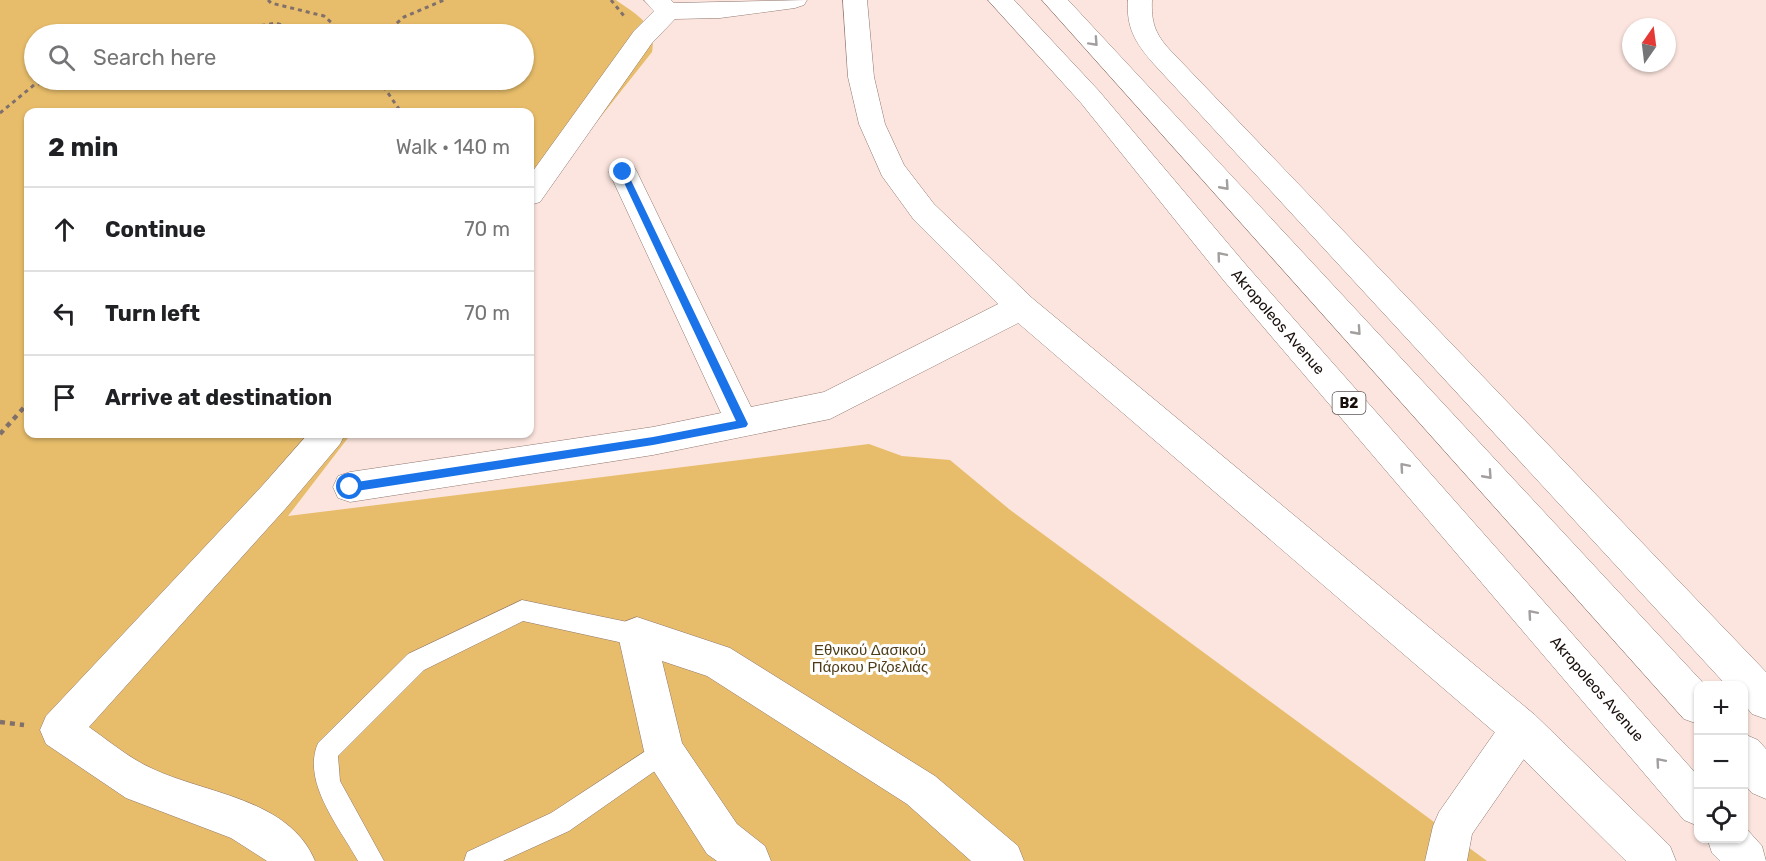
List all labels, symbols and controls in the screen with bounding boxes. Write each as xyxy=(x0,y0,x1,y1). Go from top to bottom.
north arrow xyxy=(1622,18,1676,72)
search box xyxy=(24,24,534,90)
one-way arrow xyxy=(1087,36,1098,46)
icon: search xyxy=(45,41,78,74)
text: Search here xyxy=(93,44,216,71)
text: 2 min xyxy=(48,132,118,163)
text: Walk · 140 m xyxy=(396,135,510,159)
route end xyxy=(609,158,635,184)
one-way arrow xyxy=(1218,180,1229,190)
icon: ahead xyxy=(48,213,81,246)
text: Continue xyxy=(105,216,206,243)
text: 70 m xyxy=(464,217,510,241)
one-way arrow xyxy=(1218,252,1229,263)
street label: Akropoleos Avenue xyxy=(1227,266,1329,378)
icon: left xyxy=(48,297,81,330)
text: Turn left xyxy=(105,300,200,327)
text: 70 m xyxy=(464,301,510,325)
one-way arrow xyxy=(1350,324,1361,334)
icon: arrive xyxy=(48,381,81,414)
text: Arrive at destination xyxy=(105,384,332,411)
road number: B2 xyxy=(1332,392,1366,414)
one-way arrow xyxy=(1400,463,1411,474)
one-way arrow xyxy=(1481,468,1492,478)
route start xyxy=(336,473,362,499)
one-way arrow xyxy=(1528,611,1539,621)
street label: Akropoleos Avenue xyxy=(1546,633,1648,745)
park label: Εθνικού Δασικού Πάρκου Ριζοελιάς xyxy=(812,641,928,676)
map controls xyxy=(1694,681,1748,843)
button: + xyxy=(1694,681,1748,735)
button: − xyxy=(1694,735,1748,789)
one-way arrow xyxy=(1656,758,1667,769)
button: locate xyxy=(1694,789,1748,843)

